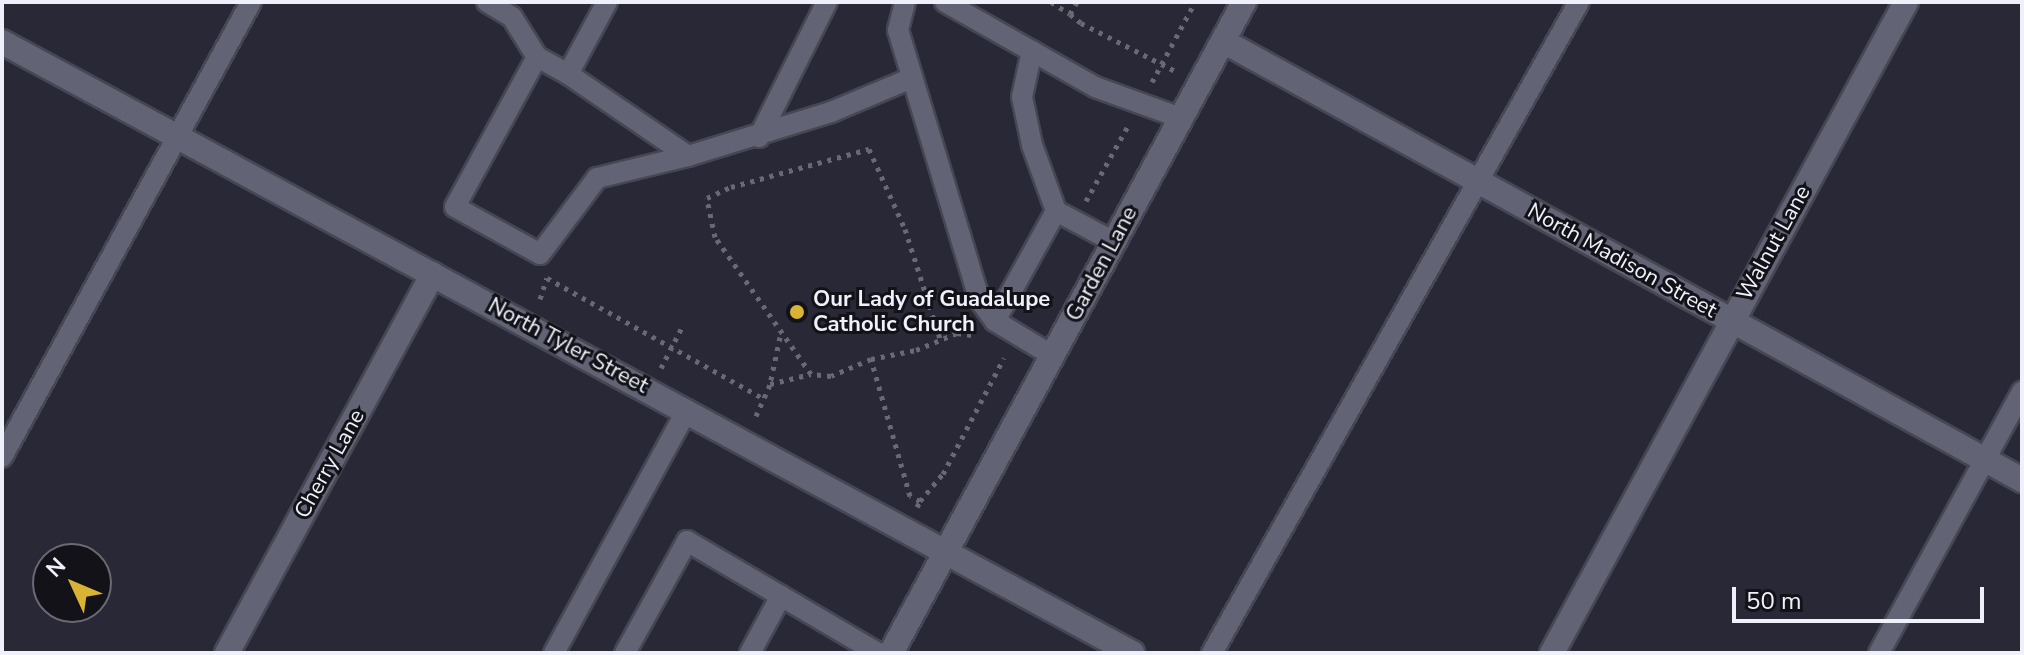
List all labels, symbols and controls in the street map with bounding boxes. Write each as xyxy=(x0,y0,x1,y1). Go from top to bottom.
street label: Walnut Lane xyxy=(1732,181,1816,305)
street label: North Madison Street xyxy=(1523,198,1721,324)
street label: Garden Lane xyxy=(1061,202,1143,326)
place label: Our Lady of Guadalupe Catholic Church xyxy=(813,286,1050,338)
street label: North Tyler Street xyxy=(483,293,653,399)
marker: Our Lady of Guadalupe Catholic Church xyxy=(788,303,806,321)
street label: Cherry Lane xyxy=(289,405,371,523)
north arrow xyxy=(32,543,112,623)
text: N xyxy=(40,551,73,584)
scale bar xyxy=(1736,571,1988,621)
text: 50 m xyxy=(1746,585,1802,617)

